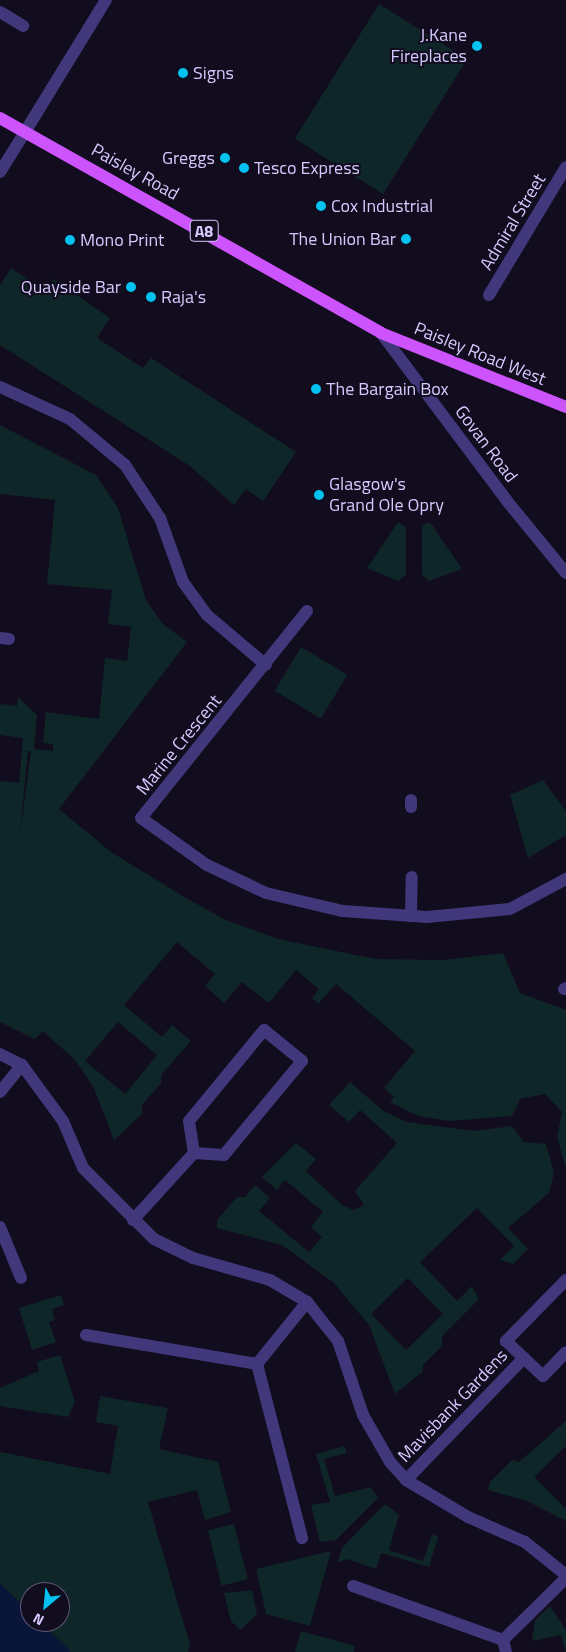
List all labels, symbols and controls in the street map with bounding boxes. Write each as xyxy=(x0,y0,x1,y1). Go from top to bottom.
place label: J.Kane Fireplaces xyxy=(391,25,467,68)
marker: J.Kane Fireplaces xyxy=(471,40,483,52)
place label: Signs xyxy=(193,62,234,84)
marker: Signs xyxy=(177,67,189,79)
street label: Paisley Road xyxy=(88,139,182,205)
place label: Greggs xyxy=(162,147,215,169)
marker: Greggs xyxy=(219,152,231,164)
place label: Tesco Express xyxy=(254,157,360,179)
marker: Tesco Express xyxy=(238,162,250,174)
street label: Admiral Street xyxy=(476,170,550,274)
place label: Cox Industrial xyxy=(331,195,433,217)
marker: Cox Industrial xyxy=(315,200,327,212)
road number: A8 xyxy=(189,218,219,245)
place label: The Union Bar xyxy=(289,228,396,250)
place label: Mono Print xyxy=(80,229,164,251)
marker: The Union Bar xyxy=(400,233,412,245)
marker: Mono Print xyxy=(64,234,76,246)
place label: Quayside Bar xyxy=(21,276,121,298)
marker: Quayside Bar xyxy=(125,281,137,293)
place label: Raja's xyxy=(161,286,206,308)
marker: Raja's xyxy=(145,291,157,303)
street label: Paisley Road West xyxy=(411,318,549,390)
place label: The Bargain Box xyxy=(326,378,449,400)
marker: The Bargain Box xyxy=(310,383,322,395)
street label: Govan Road xyxy=(450,401,522,487)
place label: Glasgow's Grand Ole Opry xyxy=(329,474,444,516)
marker: Glasgow's Grand Ole Opry xyxy=(313,489,325,501)
street label: Marine Crescent xyxy=(132,690,226,800)
street label: Mavisbank Gardens xyxy=(394,1345,512,1467)
north arrow xyxy=(20,1582,70,1632)
text: N xyxy=(29,1608,47,1631)

